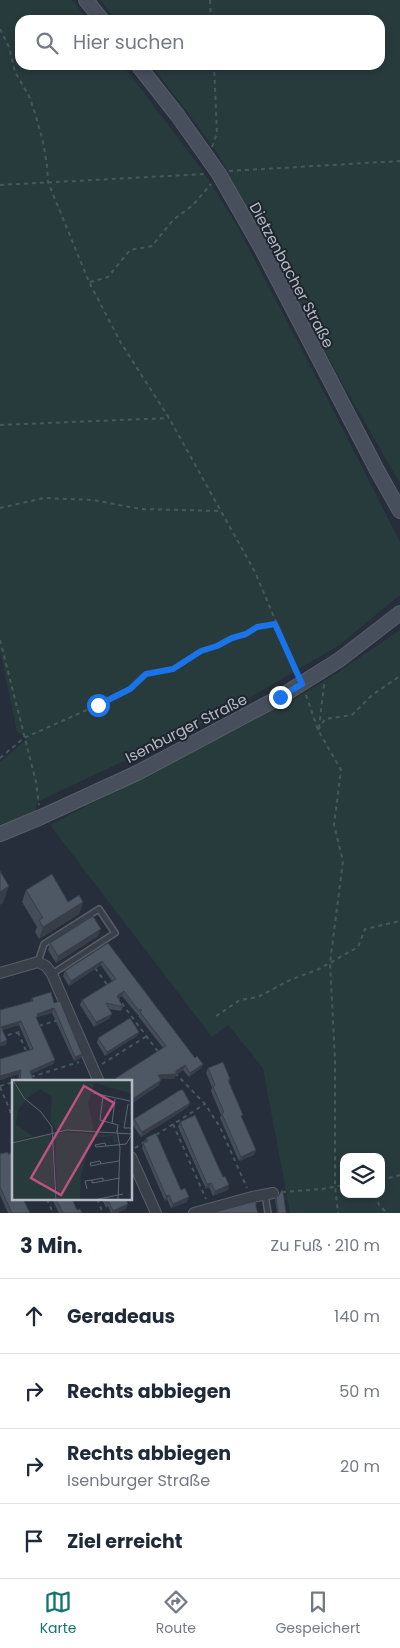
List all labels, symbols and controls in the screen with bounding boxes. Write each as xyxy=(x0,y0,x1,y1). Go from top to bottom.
search box xyxy=(15,15,385,70)
icon: search xyxy=(33,29,61,57)
text: Hier suchen xyxy=(73,29,184,56)
street label: Dietzenbacher Straße xyxy=(245,198,339,352)
route end xyxy=(269,686,292,709)
street label: Isenburger Straße xyxy=(121,688,251,768)
route start xyxy=(87,694,110,717)
inset map xyxy=(12,1080,132,1200)
map controls xyxy=(340,1153,385,1198)
button: layers xyxy=(340,1153,385,1198)
text: 3 Min. xyxy=(20,1231,83,1260)
text: Zu Fuß · 210 m xyxy=(271,1234,380,1257)
icon: ahead xyxy=(20,1302,48,1330)
text: Geradeaus xyxy=(67,1303,175,1330)
text: 140 m xyxy=(334,1305,380,1328)
icon: right xyxy=(20,1377,48,1405)
text: Rechts abbiegen xyxy=(67,1378,231,1405)
text: 50 m xyxy=(339,1380,380,1403)
text: Rechts abbiegen xyxy=(67,1440,231,1467)
icon: right xyxy=(20,1452,48,1480)
text: 20 m xyxy=(340,1455,380,1478)
text: Isenburger Straße xyxy=(67,1469,210,1492)
icon: arrive xyxy=(20,1527,48,1555)
text: Ziel erreicht xyxy=(67,1528,183,1555)
tab: Karte xyxy=(40,1588,77,1639)
tab: Route xyxy=(156,1588,196,1639)
tab: Gespeichert xyxy=(275,1588,360,1639)

